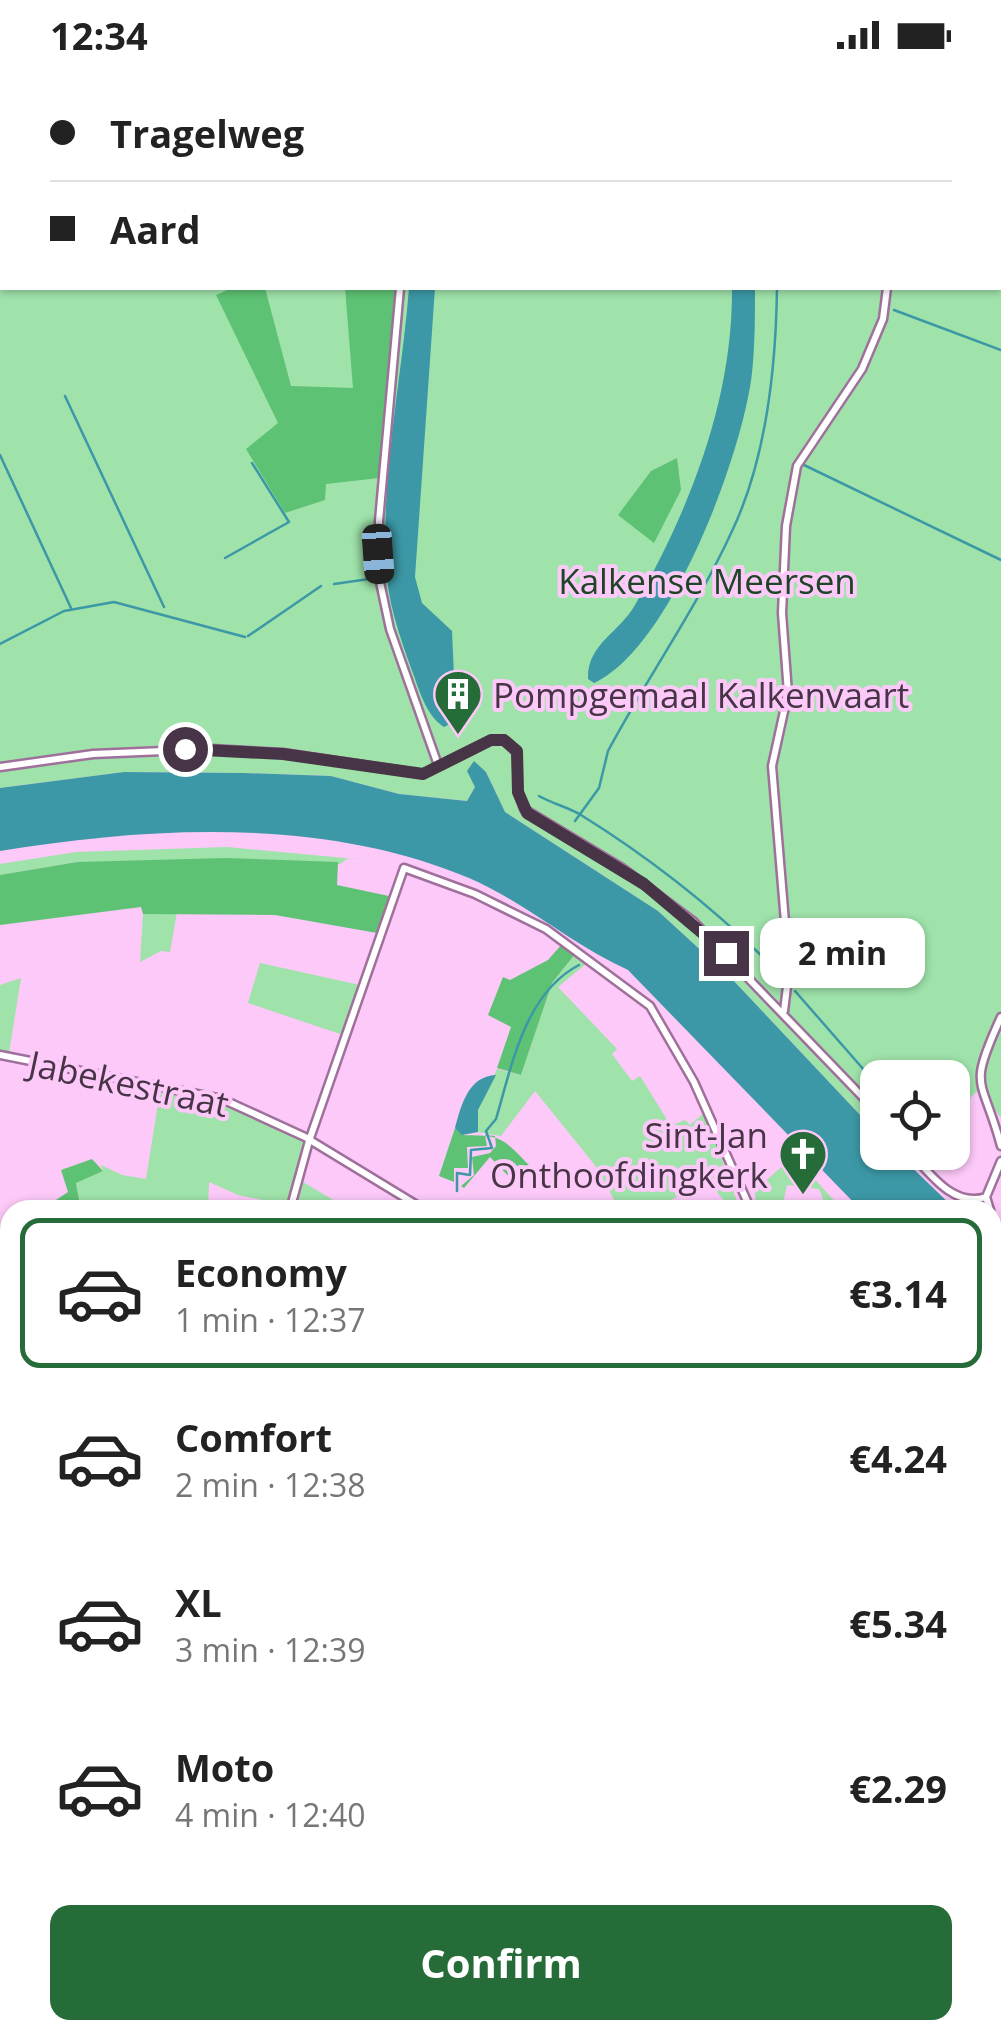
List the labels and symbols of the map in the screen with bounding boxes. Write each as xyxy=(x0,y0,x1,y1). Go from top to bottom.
car xyxy=(361,523,395,585)
park label: Kalkense Meersen xyxy=(558,557,856,604)
building icon: Pompgemaal Kalkenvaart xyxy=(432,668,484,736)
place label: Pompgemaal Kalkenvaart xyxy=(493,671,909,718)
route start xyxy=(163,727,208,772)
callout: 2 min xyxy=(761,918,926,988)
route end xyxy=(704,931,749,976)
street label: Jabekestraat xyxy=(22,1038,233,1127)
place label: Sint-Jan Onthoofdingkerk xyxy=(490,1111,769,1198)
church icon: Sint-Jan Onthoofdingkerk xyxy=(777,1128,829,1196)

